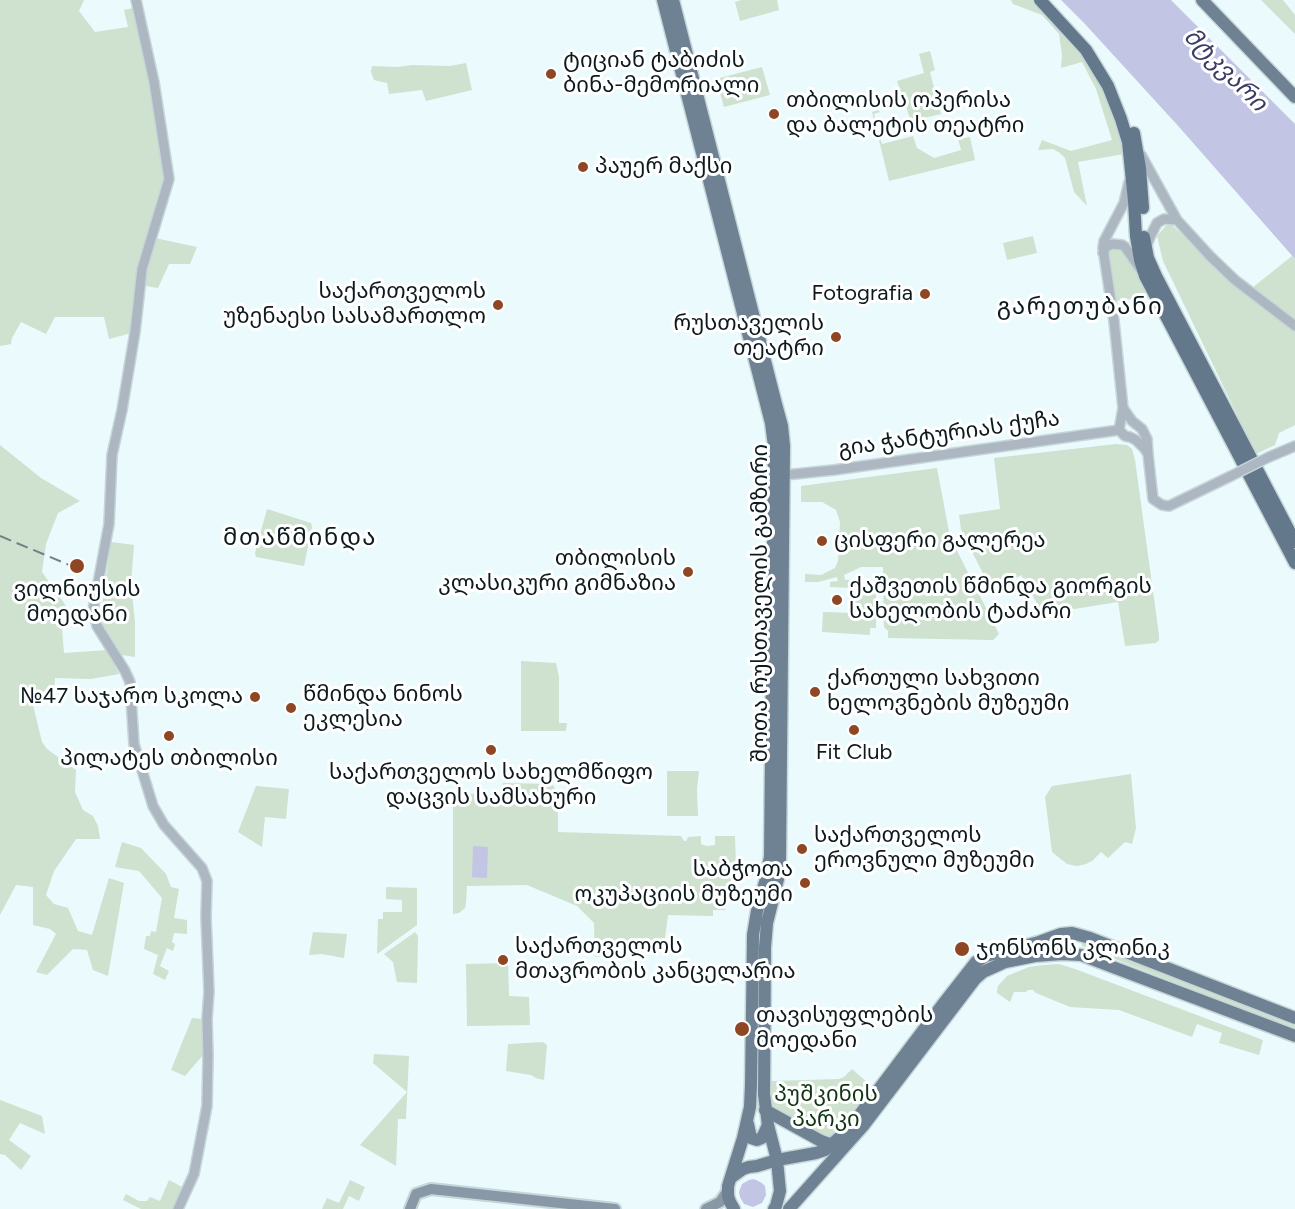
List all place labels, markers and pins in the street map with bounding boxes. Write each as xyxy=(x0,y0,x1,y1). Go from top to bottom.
place label: ტიციან ტაბიძის ბინა-მემორიალი xyxy=(563,48,759,100)
marker: ტიციან ტაბიძის ბინა-მემორიალი xyxy=(544,67,558,81)
place label: თბილისის ოპერისა და ბალეტის თეატრი xyxy=(786,88,1024,140)
marker: თბილისის ოპერისა და ბალეტის თეატრი xyxy=(767,107,781,121)
place label: პაუერ მაქსი xyxy=(595,154,732,180)
marker: პაუერ მაქსი xyxy=(576,160,590,174)
place label: საქართველოს უზენაესი სასამართლო xyxy=(223,279,486,330)
place label: Fotografia xyxy=(811,281,913,307)
marker: Fotografia xyxy=(918,287,932,301)
marker: საქართველოს უზენაესი სასამართლო xyxy=(491,298,505,312)
place label: რუსთაველის თეატრი xyxy=(674,311,824,362)
marker: რუსთაველის თეატრი xyxy=(829,330,843,344)
place label: ცისფერი გალერეა xyxy=(834,528,1046,554)
marker: ცისფერი გალერეა xyxy=(815,534,829,548)
place label: თბილისის კლასიკური გიმნაზია xyxy=(438,546,676,598)
marker: ვილნიუსის მოედანი xyxy=(68,557,86,575)
marker: თბილისის კლასიკური გიმნაზია xyxy=(681,565,695,579)
place label: ქაშვეთის წმინდა გიორგის სახელობის ტაძარი xyxy=(849,574,1152,626)
place label: ვილნიუსის მოედანი xyxy=(13,577,141,628)
marker: ქაშვეთის წმინდა გიორგის სახელობის ტაძარი xyxy=(830,593,844,607)
place label: ქართული სახვითი ხელოვნების მუზეუმი xyxy=(827,666,1069,718)
place label: წმინდა ნინოს ეკლესია xyxy=(303,682,463,734)
place label: №47 საჯარო სკოლა xyxy=(20,684,243,710)
marker: ქართული სახვითი ხელოვნების მუზეუმი xyxy=(808,685,822,699)
marker: №47 საჯარო სკოლა xyxy=(248,690,262,704)
marker: წმინდა ნინოს ეკლესია xyxy=(284,701,298,715)
marker: Fit Club xyxy=(847,723,861,737)
marker: პილატეს თბილისი xyxy=(162,729,176,743)
place label: Fit Club xyxy=(816,740,892,766)
marker: საქართველოს სახელმწიფო დაცვის სამსახური xyxy=(484,743,498,757)
place label: პილატეს თბილისი xyxy=(60,746,278,772)
place label: საქართველოს სახელმწიფო დაცვის სამსახური xyxy=(329,760,653,812)
place label: საქართველოს ეროვნული მუზეუმი xyxy=(814,823,1035,874)
marker: საქართველოს ეროვნული მუზეუმი xyxy=(795,842,809,856)
place label: საბჭოთა ოკუპაციის მუზეუმი xyxy=(575,857,793,908)
marker: საბჭოთა ოკუპაციის მუზეუმი xyxy=(798,876,812,890)
place label: საქართველოს მთავრობის კანცელარია xyxy=(515,934,796,986)
place label: ჯონსონს კლინიკ xyxy=(976,936,1170,962)
marker: ჯონსონს კლინიკ xyxy=(953,940,971,958)
marker: საქართველოს მთავრობის კანცელარია xyxy=(496,953,510,967)
place label: თავისუფლების მოედანი xyxy=(756,1003,933,1054)
marker: თავისუფლების მოედანი xyxy=(733,1020,751,1038)

